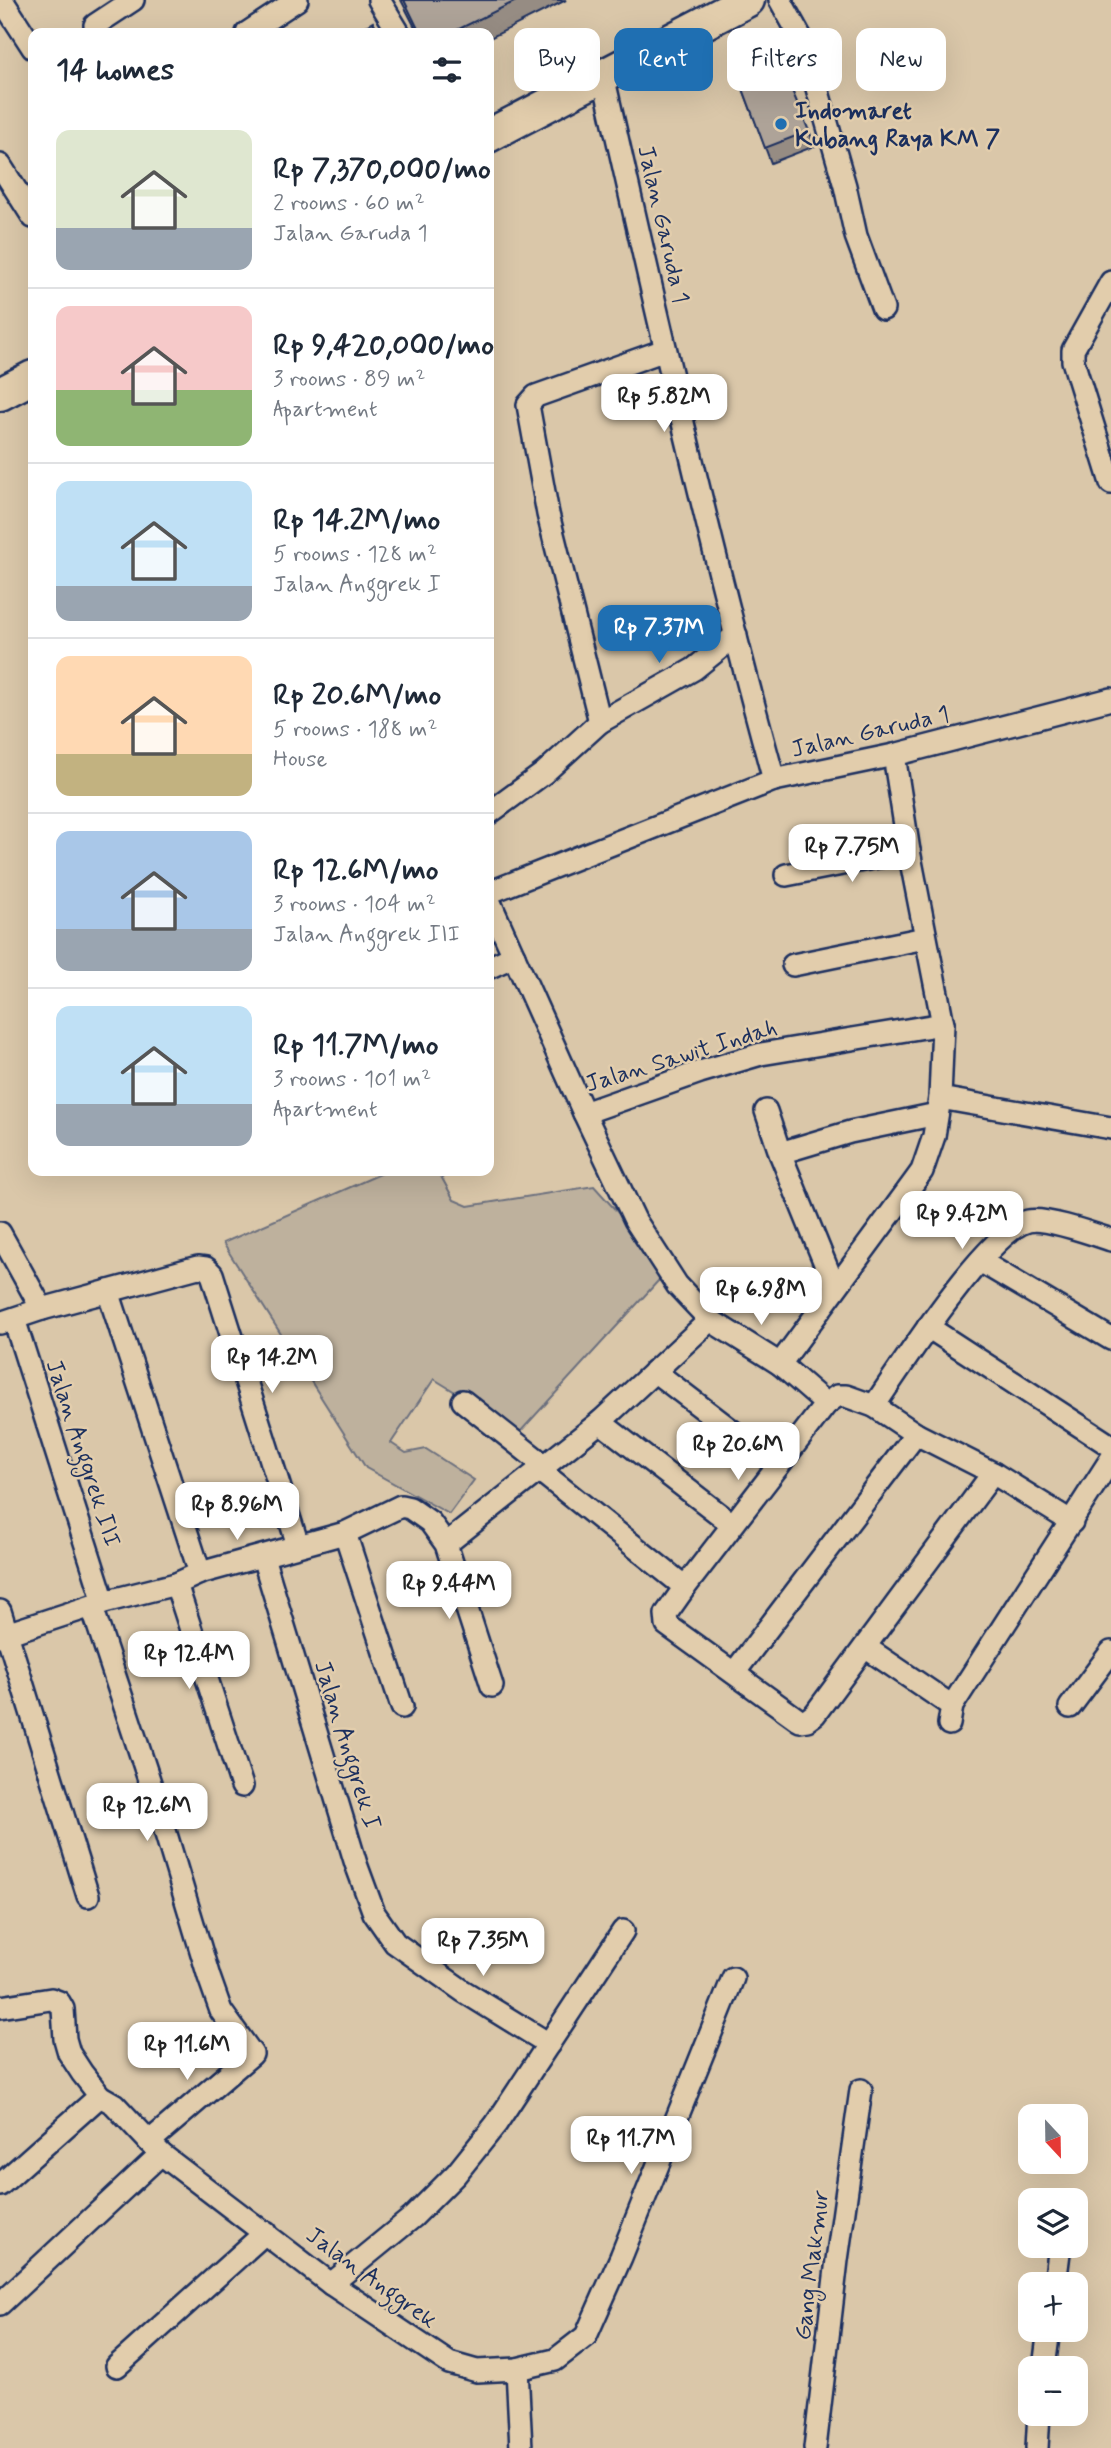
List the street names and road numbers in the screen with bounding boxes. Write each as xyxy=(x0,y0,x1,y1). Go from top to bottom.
street label: Jalan Garuda 1 xyxy=(629,142,696,306)
street label: Jalan Garuda 1 xyxy=(788,699,952,766)
street label: Jalan Sawit Indah xyxy=(582,1013,781,1100)
street label: Jalan Anggrek III xyxy=(35,1356,127,1552)
street label: Jalan Anggrek I xyxy=(303,1657,387,1835)
street label: Gang Makmur xyxy=(788,2188,839,2342)
street label: Jalan Anggrek xyxy=(298,2220,443,2339)

